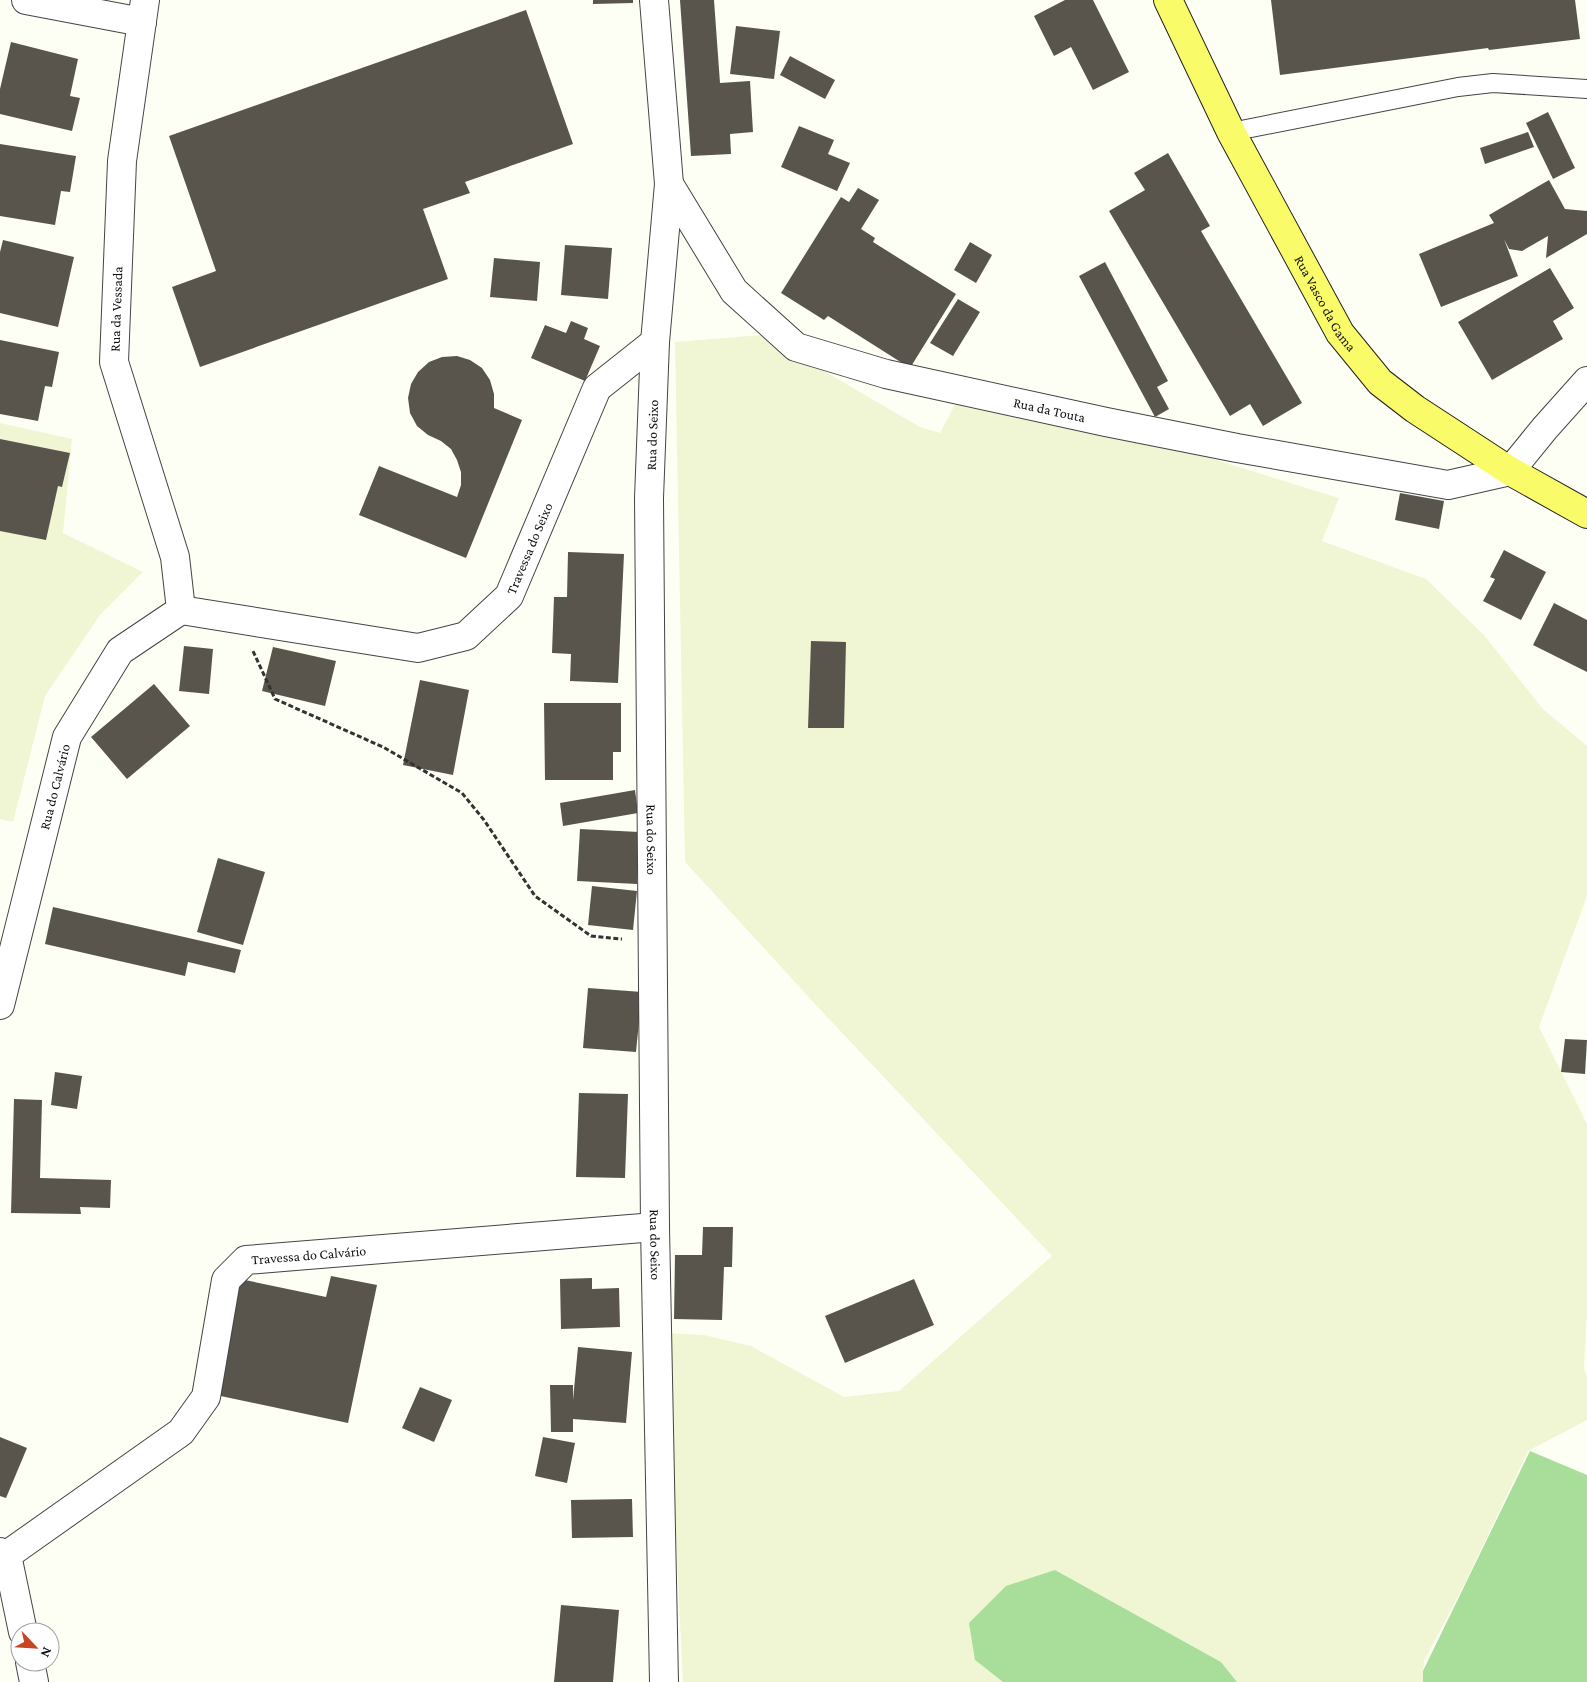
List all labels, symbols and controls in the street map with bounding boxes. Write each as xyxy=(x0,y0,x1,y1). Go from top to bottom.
street label: Rua Vasco da Gama xyxy=(1291,253,1360,355)
street label: Rua da Vessada xyxy=(107,265,126,352)
street label: Rua da Touta xyxy=(1012,394,1087,425)
street label: Rua do Seixo xyxy=(643,399,661,471)
street label: Travessa do Seixo xyxy=(503,500,556,597)
street label: Rua do Calvário xyxy=(36,742,73,831)
street label: Rua do Seixo xyxy=(644,804,660,875)
street label: Rua do Seixo xyxy=(647,1209,664,1280)
street label: Travessa do Calvário xyxy=(251,1242,367,1268)
north arrow xyxy=(10,1622,60,1672)
text: N xyxy=(37,1645,56,1661)

